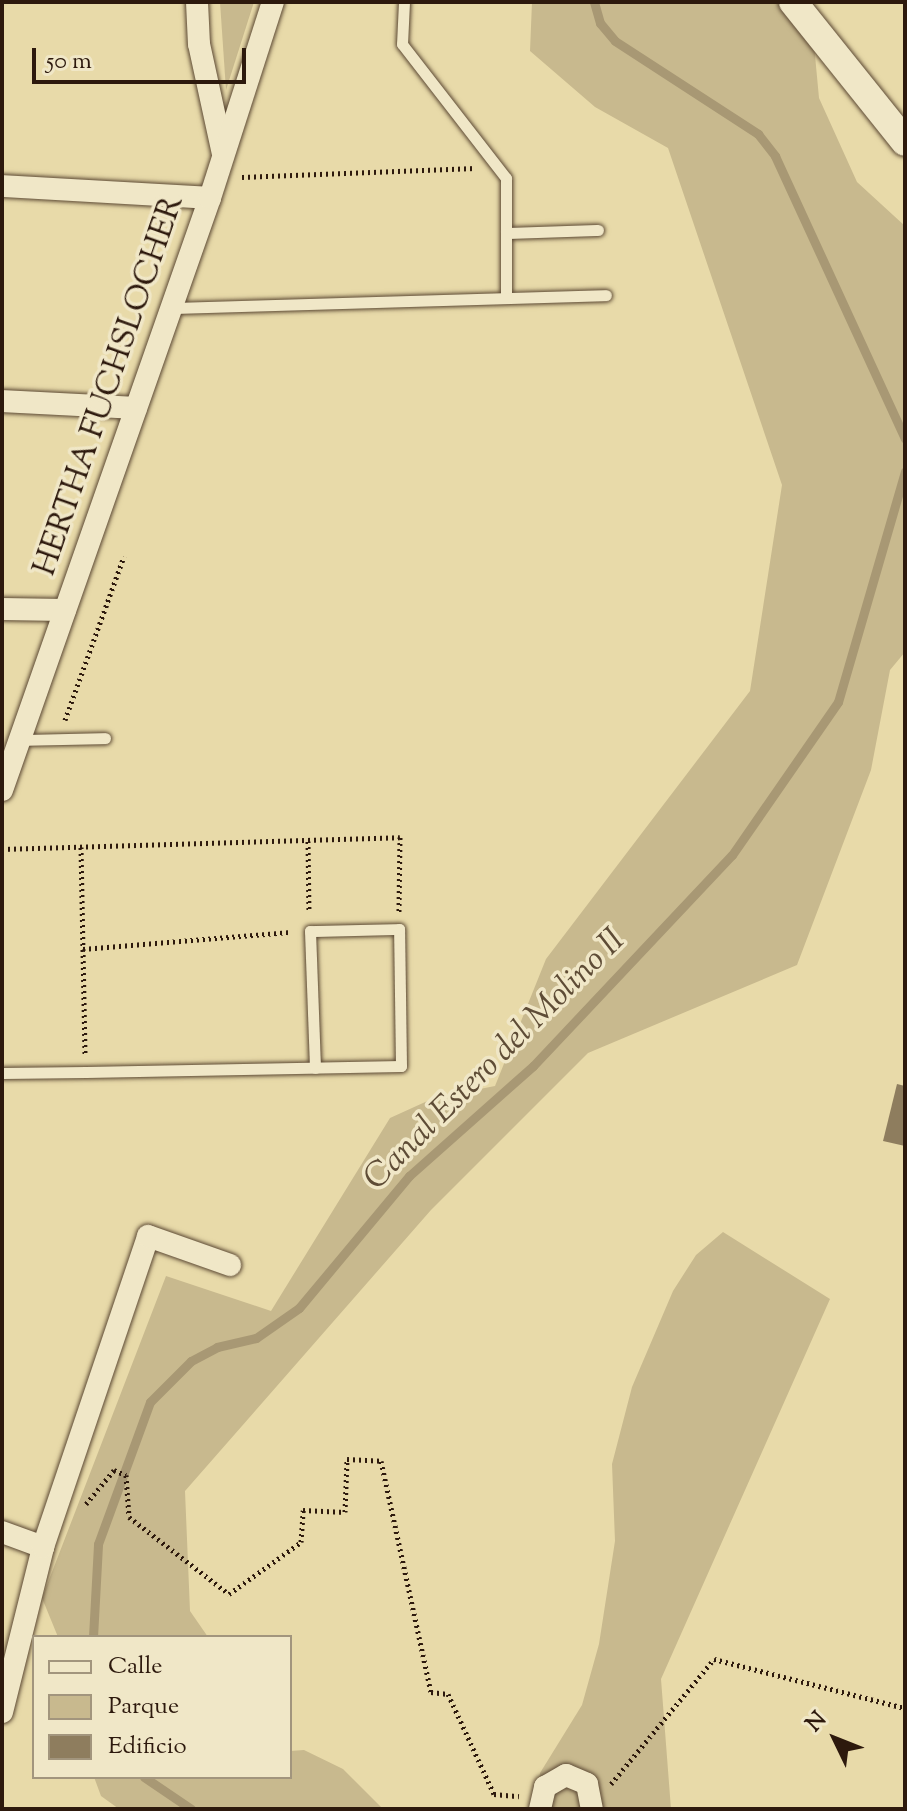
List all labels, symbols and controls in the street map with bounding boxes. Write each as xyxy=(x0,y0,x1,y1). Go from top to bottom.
scale bar xyxy=(36,32,250,82)
text: 50 m xyxy=(46,45,92,79)
street label: HERTHA FUCHSLOCHER xyxy=(27,191,193,581)
water label: Canal Estero del Molino II xyxy=(356,921,634,1199)
legend xyxy=(32,1635,292,1779)
text: Calle xyxy=(108,1650,162,1684)
text: Parque xyxy=(108,1690,179,1724)
north arrow xyxy=(795,1699,875,1779)
text: N xyxy=(800,1705,835,1740)
text: Edificio xyxy=(108,1730,187,1764)

